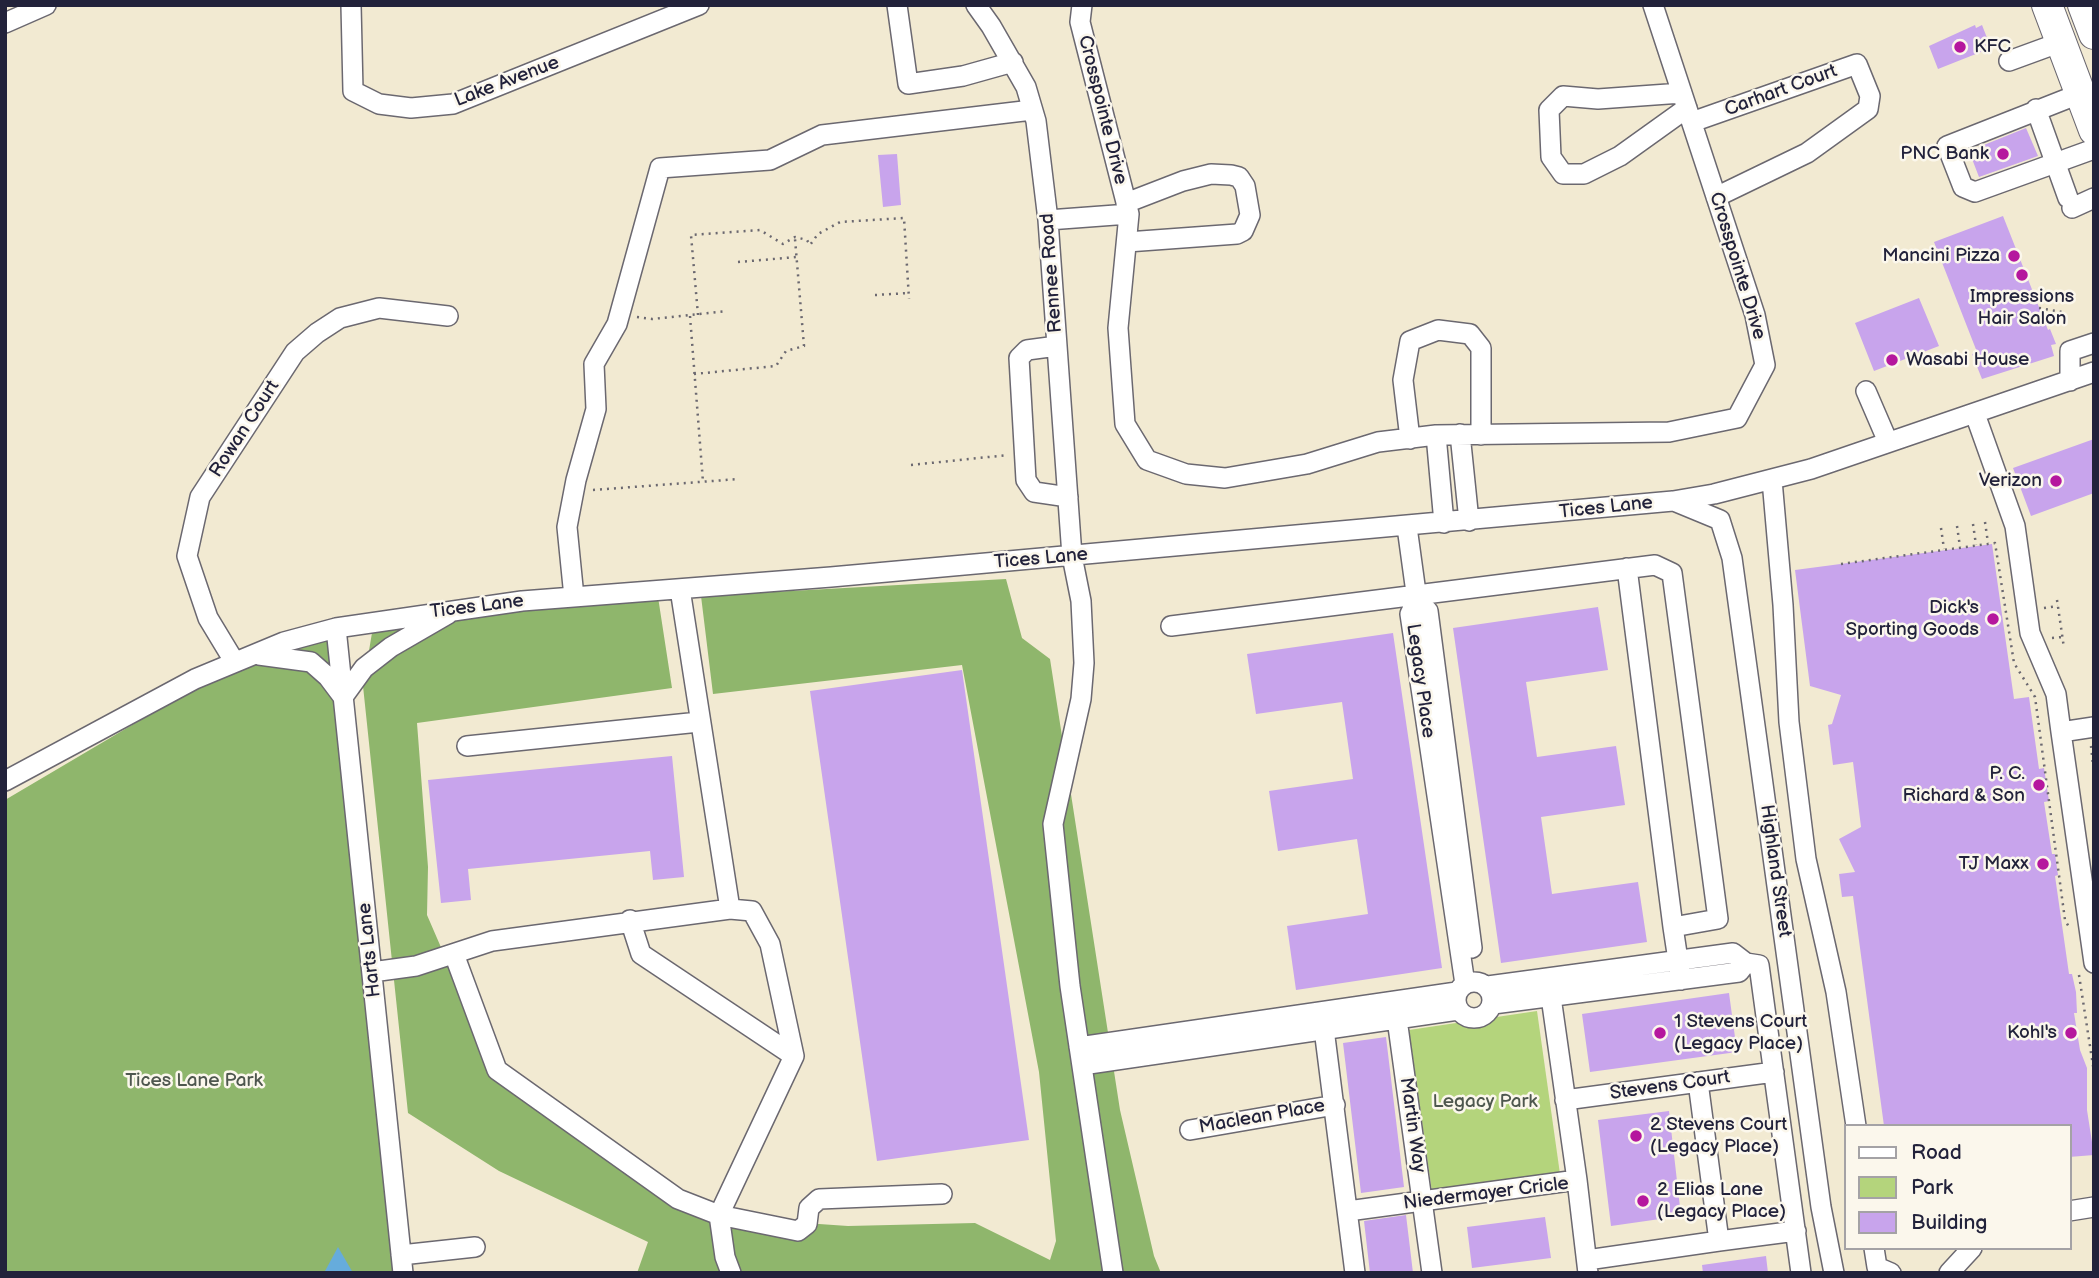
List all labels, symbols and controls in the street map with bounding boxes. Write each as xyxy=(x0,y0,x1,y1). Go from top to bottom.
street label: Crosspointe Drive xyxy=(1072,33,1132,187)
place label: KFC xyxy=(1974,36,2011,58)
marker: KFC xyxy=(1952,39,1968,55)
street label: Lake Avenue xyxy=(451,52,563,112)
street label: Carhart Court xyxy=(1722,60,1840,122)
place label: PNC Bank xyxy=(1900,143,1989,165)
marker: PNC Bank xyxy=(1995,146,2011,162)
street label: Crosspointe Drive xyxy=(1704,190,1770,342)
street label: Rennee Road xyxy=(1036,212,1068,334)
place label: Mancini Pizza xyxy=(1882,245,2000,267)
marker: Mancini Pizza xyxy=(2006,248,2022,264)
marker: Impressions Hair Salon xyxy=(2014,267,2030,283)
place label: Impressions Hair Salon xyxy=(1970,286,2074,330)
place label: Wasabi House xyxy=(1906,349,2029,371)
marker: Wasabi House xyxy=(1884,352,1900,368)
street label: Rowan Court xyxy=(205,376,285,482)
place label: Verizon xyxy=(1979,470,2042,492)
marker: Verizon xyxy=(2048,473,2064,489)
street label: Tices Lane xyxy=(1558,492,1654,524)
street label: Tices Lane xyxy=(993,544,1089,574)
street label: Tices Lane xyxy=(429,590,525,624)
place label: Dick's Sporting Goods xyxy=(1845,597,1979,641)
marker: Dick's Sporting Goods xyxy=(1985,611,2001,627)
street label: Legacy Place xyxy=(1401,622,1439,740)
place label: P. C. Richard & Son xyxy=(1902,763,2025,807)
marker: P. C. Richard & Son xyxy=(2031,777,2047,793)
street label: Highland Street xyxy=(1754,803,1796,939)
place label: TJ Maxx xyxy=(1959,853,2029,875)
marker: TJ Maxx xyxy=(2035,856,2051,872)
street label: Harts Lane xyxy=(354,902,386,998)
place label: 1 Stevens Court (Legacy Place) xyxy=(1674,1011,1807,1055)
place label: Kohl's xyxy=(2007,1022,2057,1044)
marker: 1 Stevens Court (Legacy Place) xyxy=(1652,1025,1668,1041)
marker: Kohl's xyxy=(2063,1025,2079,1041)
street label: Stevens Court xyxy=(1609,1066,1731,1106)
park label: Tices Lane Park xyxy=(125,1070,263,1092)
street label: Martin Way xyxy=(1394,1076,1430,1174)
park label: Legacy Park xyxy=(1432,1091,1538,1113)
street label: Maclean Place xyxy=(1197,1095,1327,1139)
place label: 2 Stevens Court (Legacy Place) xyxy=(1650,1114,1787,1158)
legend xyxy=(1843,1124,2071,1250)
marker: 2 Stevens Court (Legacy Place) xyxy=(1628,1128,1644,1144)
text: Road xyxy=(1911,1140,1962,1165)
street label: Niedermayer Cricle xyxy=(1402,1173,1570,1215)
text: Park xyxy=(1911,1175,1953,1200)
place label: 2 Elias Lane (Legacy Place) xyxy=(1657,1179,1786,1223)
marker: 2 Elias Lane (Legacy Place) xyxy=(1635,1193,1651,1209)
text: Building xyxy=(1911,1210,1987,1235)

